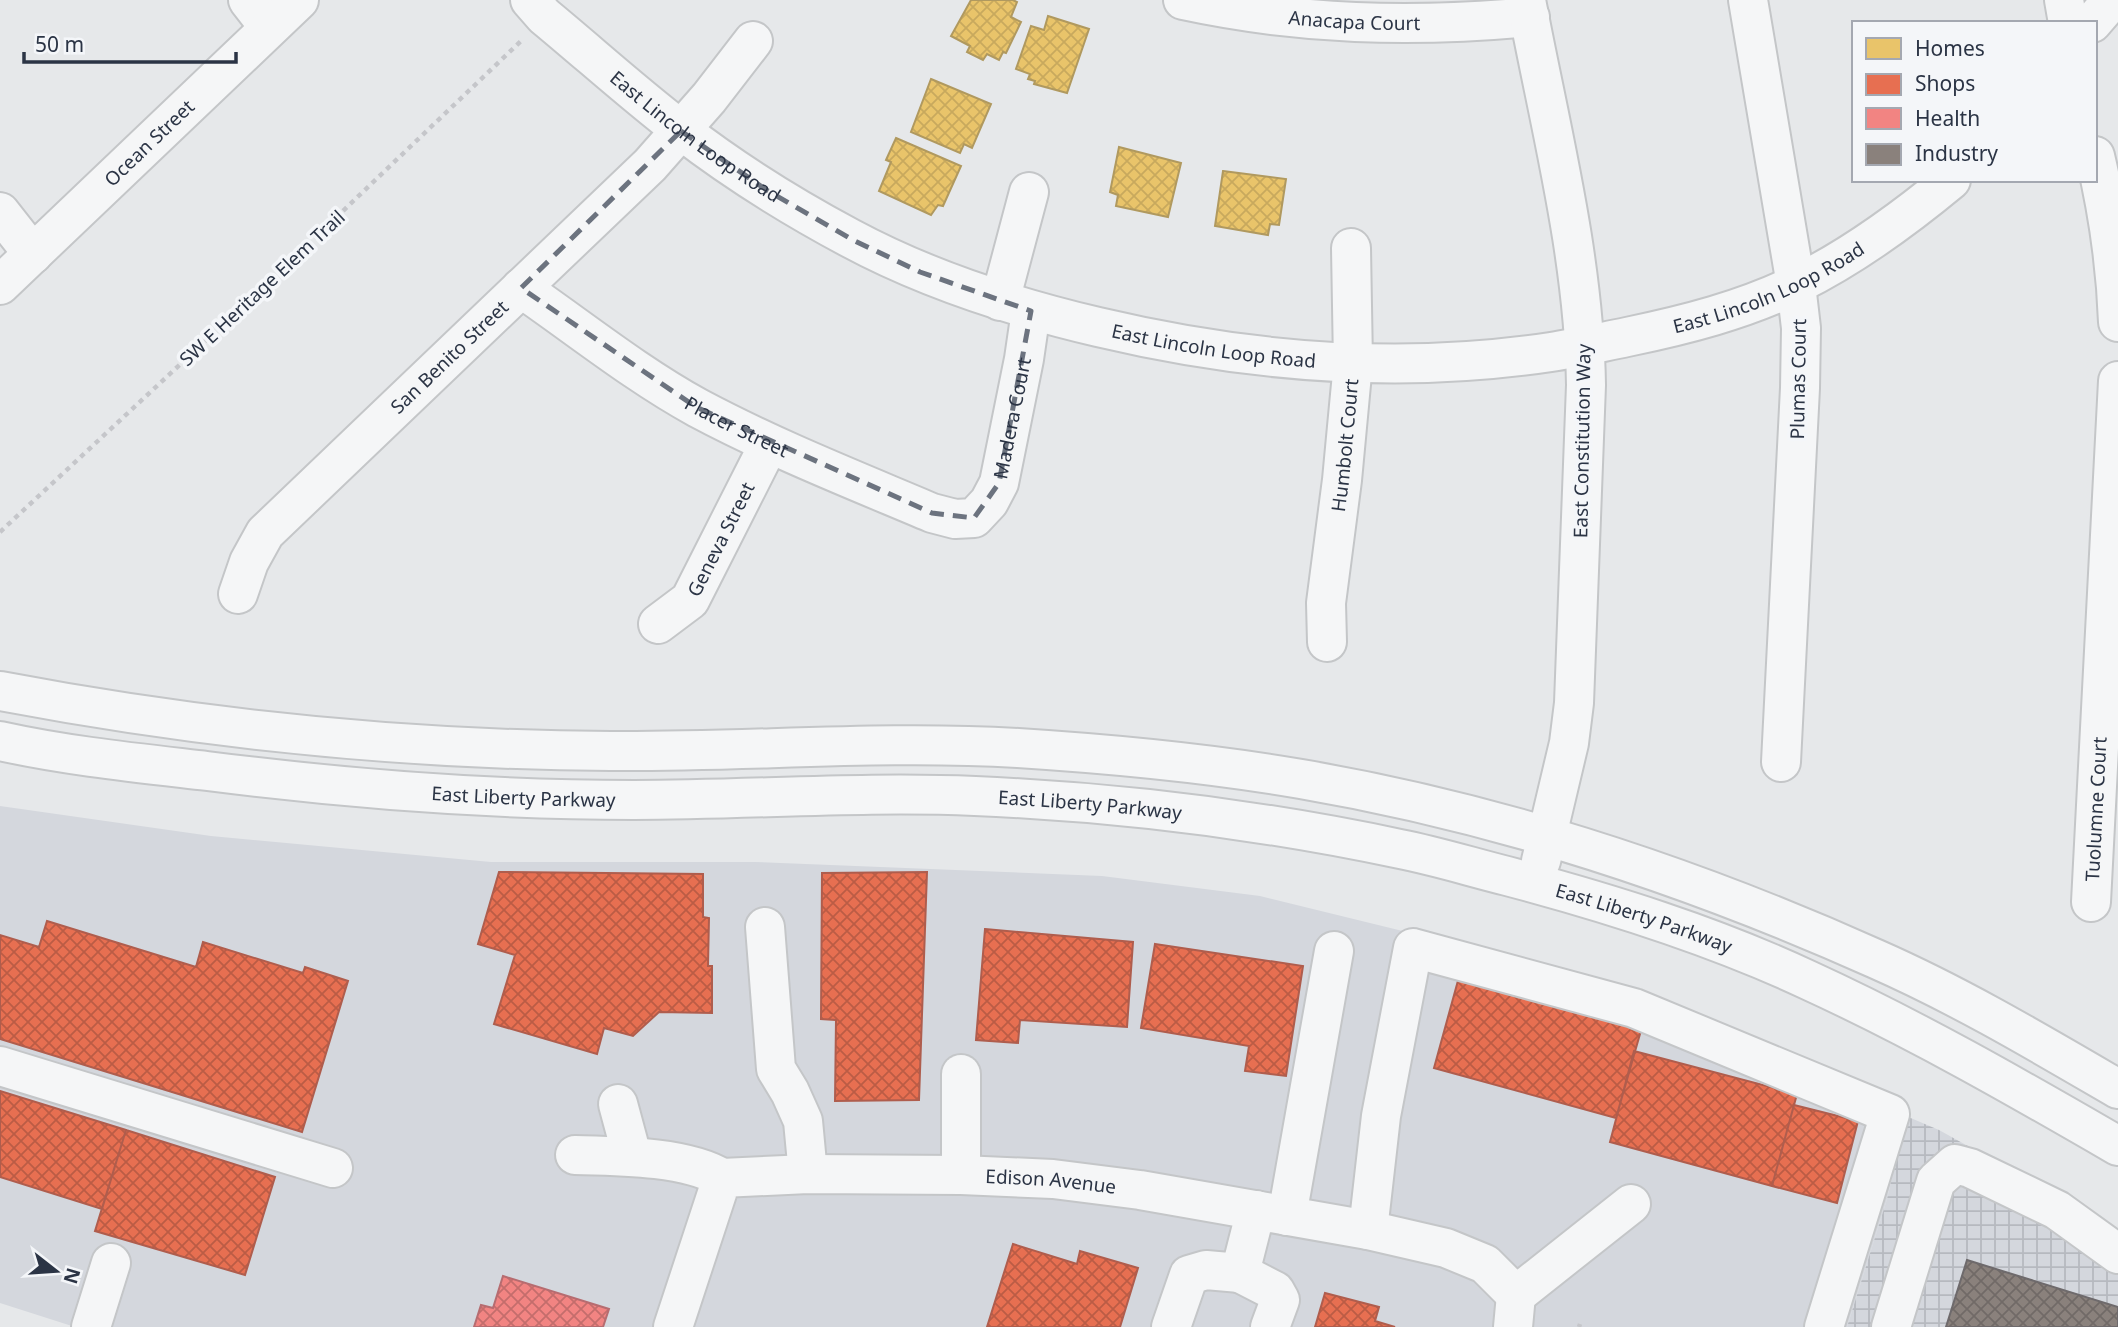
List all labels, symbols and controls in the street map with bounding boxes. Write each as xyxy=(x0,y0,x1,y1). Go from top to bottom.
street label: Anacapa Court xyxy=(1287,4,1420,36)
scale bar xyxy=(24,21,236,65)
legend xyxy=(1852,21,2097,182)
text: 50 m xyxy=(35,30,84,58)
text: Homes xyxy=(1915,34,1985,62)
street label: East Lincoln Loop Road xyxy=(605,65,786,208)
text: Shops xyxy=(1915,69,1975,97)
street label: Ocean Street xyxy=(98,94,200,192)
text: Health xyxy=(1915,104,1980,132)
text: Industry xyxy=(1915,139,1998,167)
street label: SW E Heritage Elem Trail xyxy=(174,204,350,372)
street label: East Lincoln Loop Road xyxy=(1670,236,1869,339)
street label: San Benito Street xyxy=(385,294,514,419)
street label: East Lincoln Loop Road xyxy=(1109,318,1317,374)
street label: Plumas Court xyxy=(1784,318,1812,439)
street label: East Constitution Way xyxy=(1567,343,1597,538)
street label: Madera Court xyxy=(987,355,1037,481)
street label: Humbolt Court xyxy=(1325,377,1364,513)
street label: Placer Street xyxy=(680,390,793,463)
street label: Geneva Street xyxy=(681,478,761,601)
street label: Tuolumne Court xyxy=(2079,736,2113,882)
street label: East Liberty Parkway xyxy=(431,780,616,813)
street label: East Liberty Parkway xyxy=(997,784,1184,826)
street label: East Liberty Parkway xyxy=(1553,877,1736,959)
street label: Edison Avenue xyxy=(985,1163,1118,1200)
north arrow xyxy=(21,1236,91,1306)
text: N xyxy=(58,1265,87,1287)

